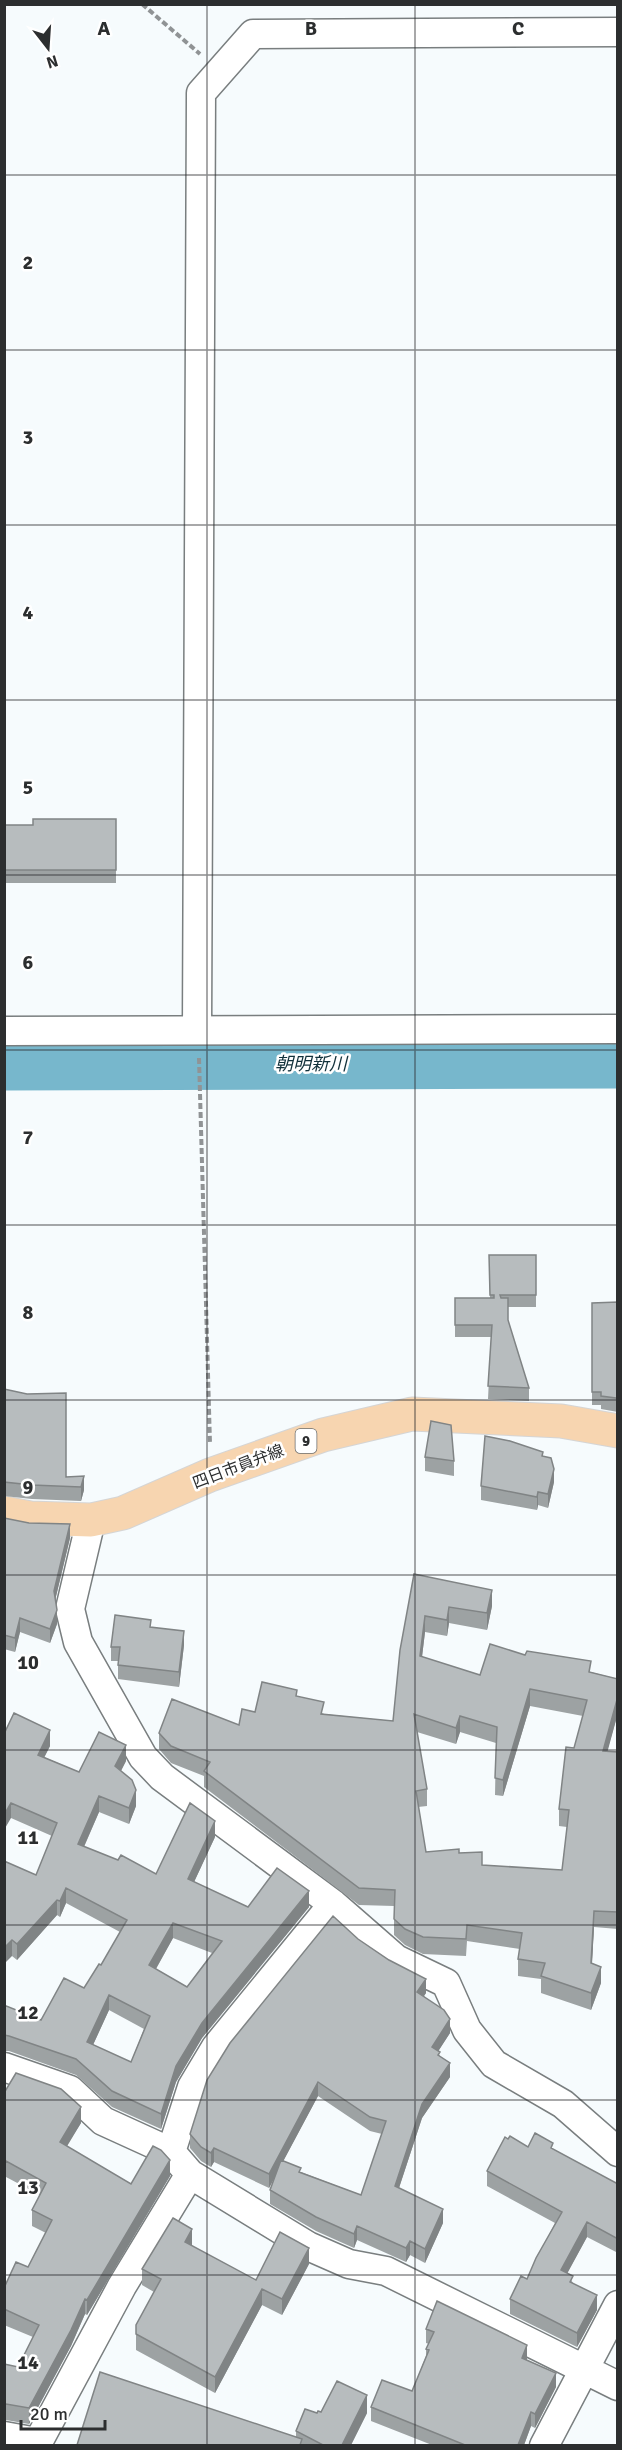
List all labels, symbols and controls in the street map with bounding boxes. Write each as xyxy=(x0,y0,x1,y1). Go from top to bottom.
text: A xyxy=(98,16,111,41)
text: B xyxy=(305,16,317,41)
text: C xyxy=(512,16,524,41)
north arrow xyxy=(18,18,78,78)
text: N xyxy=(44,50,60,73)
text: 2 xyxy=(23,250,33,275)
text: 3 xyxy=(23,425,33,450)
text: 4 xyxy=(23,600,34,625)
text: 5 xyxy=(23,775,33,800)
text: 6 xyxy=(23,950,34,975)
water label: 朝明新川 xyxy=(275,1053,349,1075)
text: 7 xyxy=(23,1125,34,1150)
text: 8 xyxy=(23,1300,34,1325)
road number: 9 xyxy=(296,1429,316,1453)
street label: 四日市員弁線 xyxy=(190,1440,287,1493)
text: 9 xyxy=(23,1475,34,1500)
text: 10 xyxy=(17,1650,39,1675)
text: 11 xyxy=(17,1825,39,1850)
text: 12 xyxy=(17,2000,39,2025)
text: 13 xyxy=(17,2175,39,2200)
text: 14 xyxy=(17,2350,39,2375)
scale bar xyxy=(21,2393,105,2431)
text: 20 m xyxy=(30,2403,68,2425)

